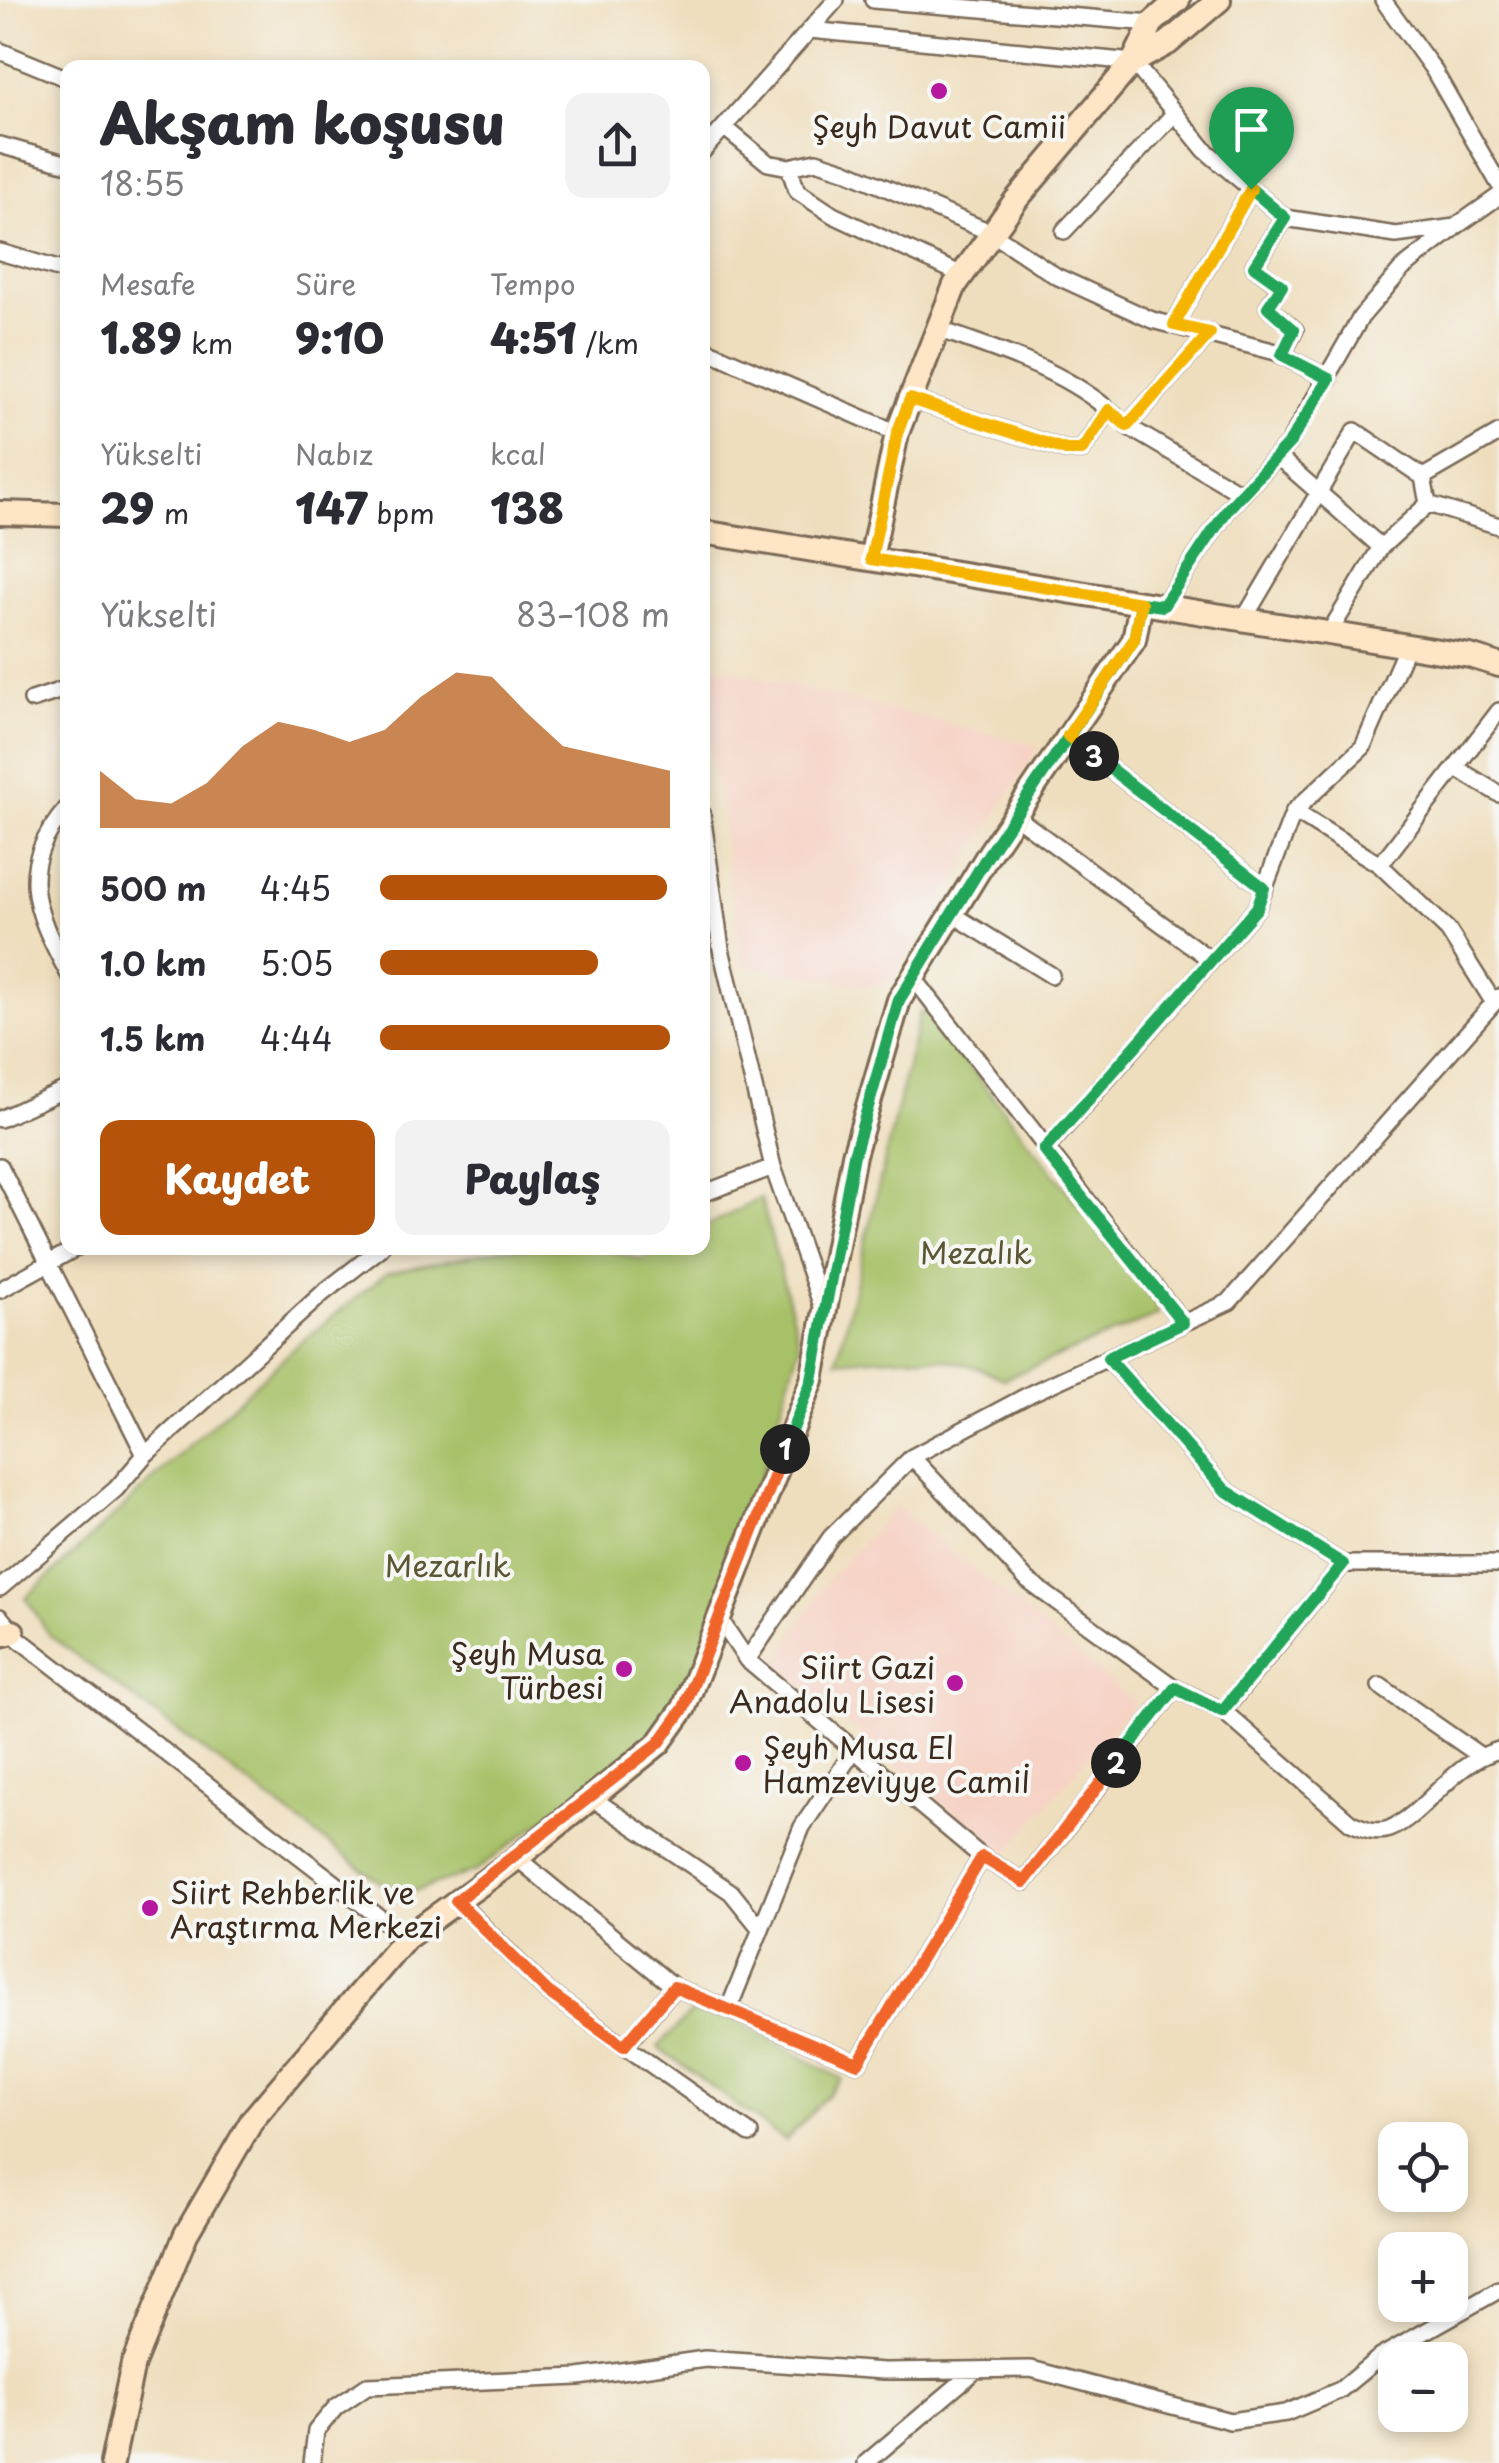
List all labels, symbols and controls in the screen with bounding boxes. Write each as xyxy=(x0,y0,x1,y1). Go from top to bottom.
text: Akşam koşusu xyxy=(100,80,505,163)
marker: Şeyh Davut Camii xyxy=(928,80,950,102)
pin xyxy=(1209,87,1294,190)
button: share xyxy=(565,93,670,198)
icon: arrive xyxy=(1224,102,1279,157)
place label: Şeyh Davut Camii xyxy=(812,103,1066,148)
text: 18:55 xyxy=(100,159,185,207)
text: Mesafe xyxy=(100,262,196,305)
text: Süre xyxy=(295,262,357,305)
text: Tempo xyxy=(490,262,576,305)
text: 1.89 xyxy=(100,305,182,368)
text: 9:10 xyxy=(295,305,384,368)
text: 4:51 xyxy=(490,305,576,368)
text: km xyxy=(182,321,233,364)
text: /km xyxy=(576,321,639,364)
text: Yükselti xyxy=(100,432,202,475)
text: Nabız xyxy=(295,432,373,475)
text: kcal xyxy=(490,432,546,475)
text: 29 xyxy=(100,475,155,538)
text: 147 xyxy=(295,475,368,538)
text: 138 xyxy=(490,475,564,538)
text: m xyxy=(155,491,189,534)
text: bpm xyxy=(368,491,435,534)
text: Yükselti xyxy=(100,590,217,638)
text: 83–108 m xyxy=(516,590,670,638)
pin: 3 xyxy=(1069,731,1119,781)
text: 3 xyxy=(1085,734,1103,777)
text: 500 m xyxy=(100,864,206,912)
text: 4:45 xyxy=(260,864,331,912)
text: 1.0 km xyxy=(100,939,206,987)
text: 5:05 xyxy=(260,939,333,987)
text: 1.5 km xyxy=(100,1014,205,1062)
text: 4:44 xyxy=(260,1014,333,1062)
button: Kaydet xyxy=(100,1120,375,1235)
button: Paylaş xyxy=(395,1120,670,1235)
park label: Mezalık xyxy=(920,1229,1032,1274)
pin: 1 xyxy=(760,1424,810,1474)
text: 1 xyxy=(778,1427,792,1470)
park label: Mezarlık xyxy=(385,1542,511,1587)
place label: Şeyh Musa Türbesi xyxy=(450,1630,604,1709)
place label: Siirt Gazi Anadolu Lisesi xyxy=(729,1644,935,1723)
marker: Şeyh Musa Türbesi xyxy=(613,1658,635,1680)
marker: Siirt Gazi Anadolu Lisesi xyxy=(944,1672,966,1694)
place label: Şeyh Musa El Hamzeviyye Camiİ xyxy=(763,1724,1031,1803)
pin: 2 xyxy=(1091,1738,1141,1788)
text: 2 xyxy=(1106,1741,1126,1784)
marker: Şeyh Musa El Hamzeviyye Camiİ xyxy=(732,1752,754,1774)
place label: Siirt Rehberlik ve Araştırma Merkezi xyxy=(170,1869,442,1948)
marker: Siirt Rehberlik ve Araştırma Merkezi xyxy=(139,1897,161,1919)
map controls xyxy=(1378,2122,1468,2432)
button: locate xyxy=(1378,2122,1468,2212)
button: + xyxy=(1378,2232,1468,2322)
button: − xyxy=(1378,2342,1468,2432)

